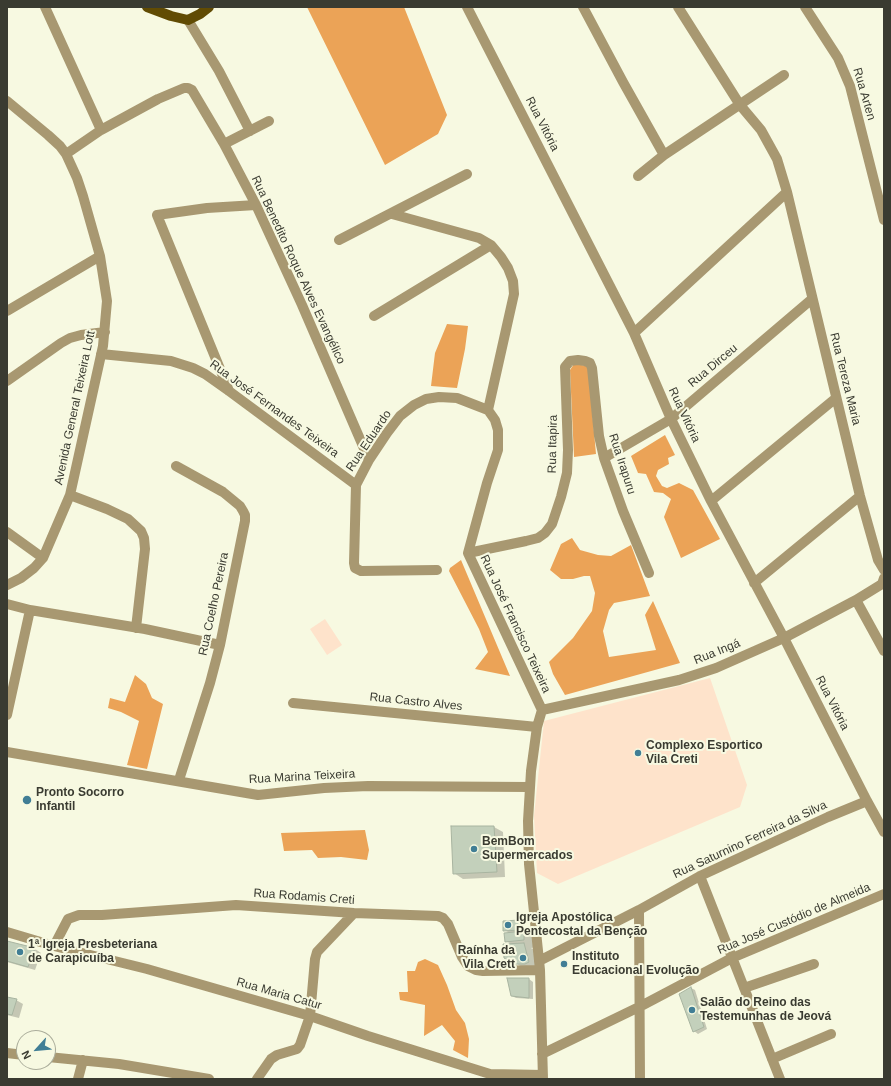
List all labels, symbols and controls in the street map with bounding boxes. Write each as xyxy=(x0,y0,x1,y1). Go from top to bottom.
street label: Rua Arten xyxy=(850,66,878,122)
street label: Rua Vitória xyxy=(522,94,562,154)
street label: Rua Benedito Roque Alves Evangélico xyxy=(248,174,348,366)
street label: Avenida General Teixeira Lott xyxy=(52,330,98,486)
street label: Rua Tereza Maria xyxy=(827,331,863,427)
street label: Rua Dirceu xyxy=(685,341,741,391)
street label: Rua José Fernandes Teixeira xyxy=(207,357,341,461)
street label: Rua Vitória xyxy=(665,385,703,445)
street label: Rua Eduardo xyxy=(343,408,395,474)
street label: Rua Itapira xyxy=(545,415,561,473)
street label: Rua Irapuru xyxy=(605,432,639,496)
street label: Rua Coelho Pereira xyxy=(196,551,232,657)
street label: Rua José Francisco Teixeira xyxy=(477,553,553,695)
street label: Rua Ingá xyxy=(692,636,742,668)
street label: Rua Vitória xyxy=(812,673,852,733)
street label: Rua Castro Alves xyxy=(369,690,463,714)
place label: Complexo Esportico Vila Creti xyxy=(646,739,763,767)
marker: Complexo Esportico Vila Creti xyxy=(633,748,643,758)
street label: Rua Marina Teixeira xyxy=(248,767,356,787)
place label: Pronto Socorro Infantil xyxy=(36,786,124,814)
marker: Pronto Socorro Infantil xyxy=(21,794,33,806)
street label: Rua Saturnino Ferreira da Silva xyxy=(671,798,829,882)
place label: BemBom Supermercados xyxy=(482,835,573,863)
marker: BemBom Supermercados xyxy=(469,844,479,854)
street label: Rua José Custódio de Almeida xyxy=(715,880,873,958)
street label: Rua Rodamis Creti xyxy=(253,886,355,908)
place label: Igreja Apostólica Pentecostal da Benção xyxy=(516,911,647,939)
marker: Igreja Apostólica Pentecostal da Benção xyxy=(503,920,513,930)
place label: 1ª Igreja Presbeteriana de Carapicuíba xyxy=(28,938,157,966)
place label: Raínha da Vila Crett xyxy=(458,944,515,972)
marker: 1ª Igreja Presbeteriana de Carapicuíba xyxy=(15,947,25,957)
place label: Instituto Educacional Evolução xyxy=(572,950,699,978)
marker: Raínha da Vila Crett xyxy=(518,953,528,963)
marker: Instituto Educacional Evolução xyxy=(559,959,569,969)
street label: Rua Maria Catur xyxy=(235,975,323,1013)
place label: Salão do Reino das Testemunhas de Jeová xyxy=(700,996,831,1024)
marker: Salão do Reino das Testemunhas de Jeová xyxy=(687,1005,697,1015)
north arrow xyxy=(16,1030,56,1070)
text: N xyxy=(19,1049,33,1061)

